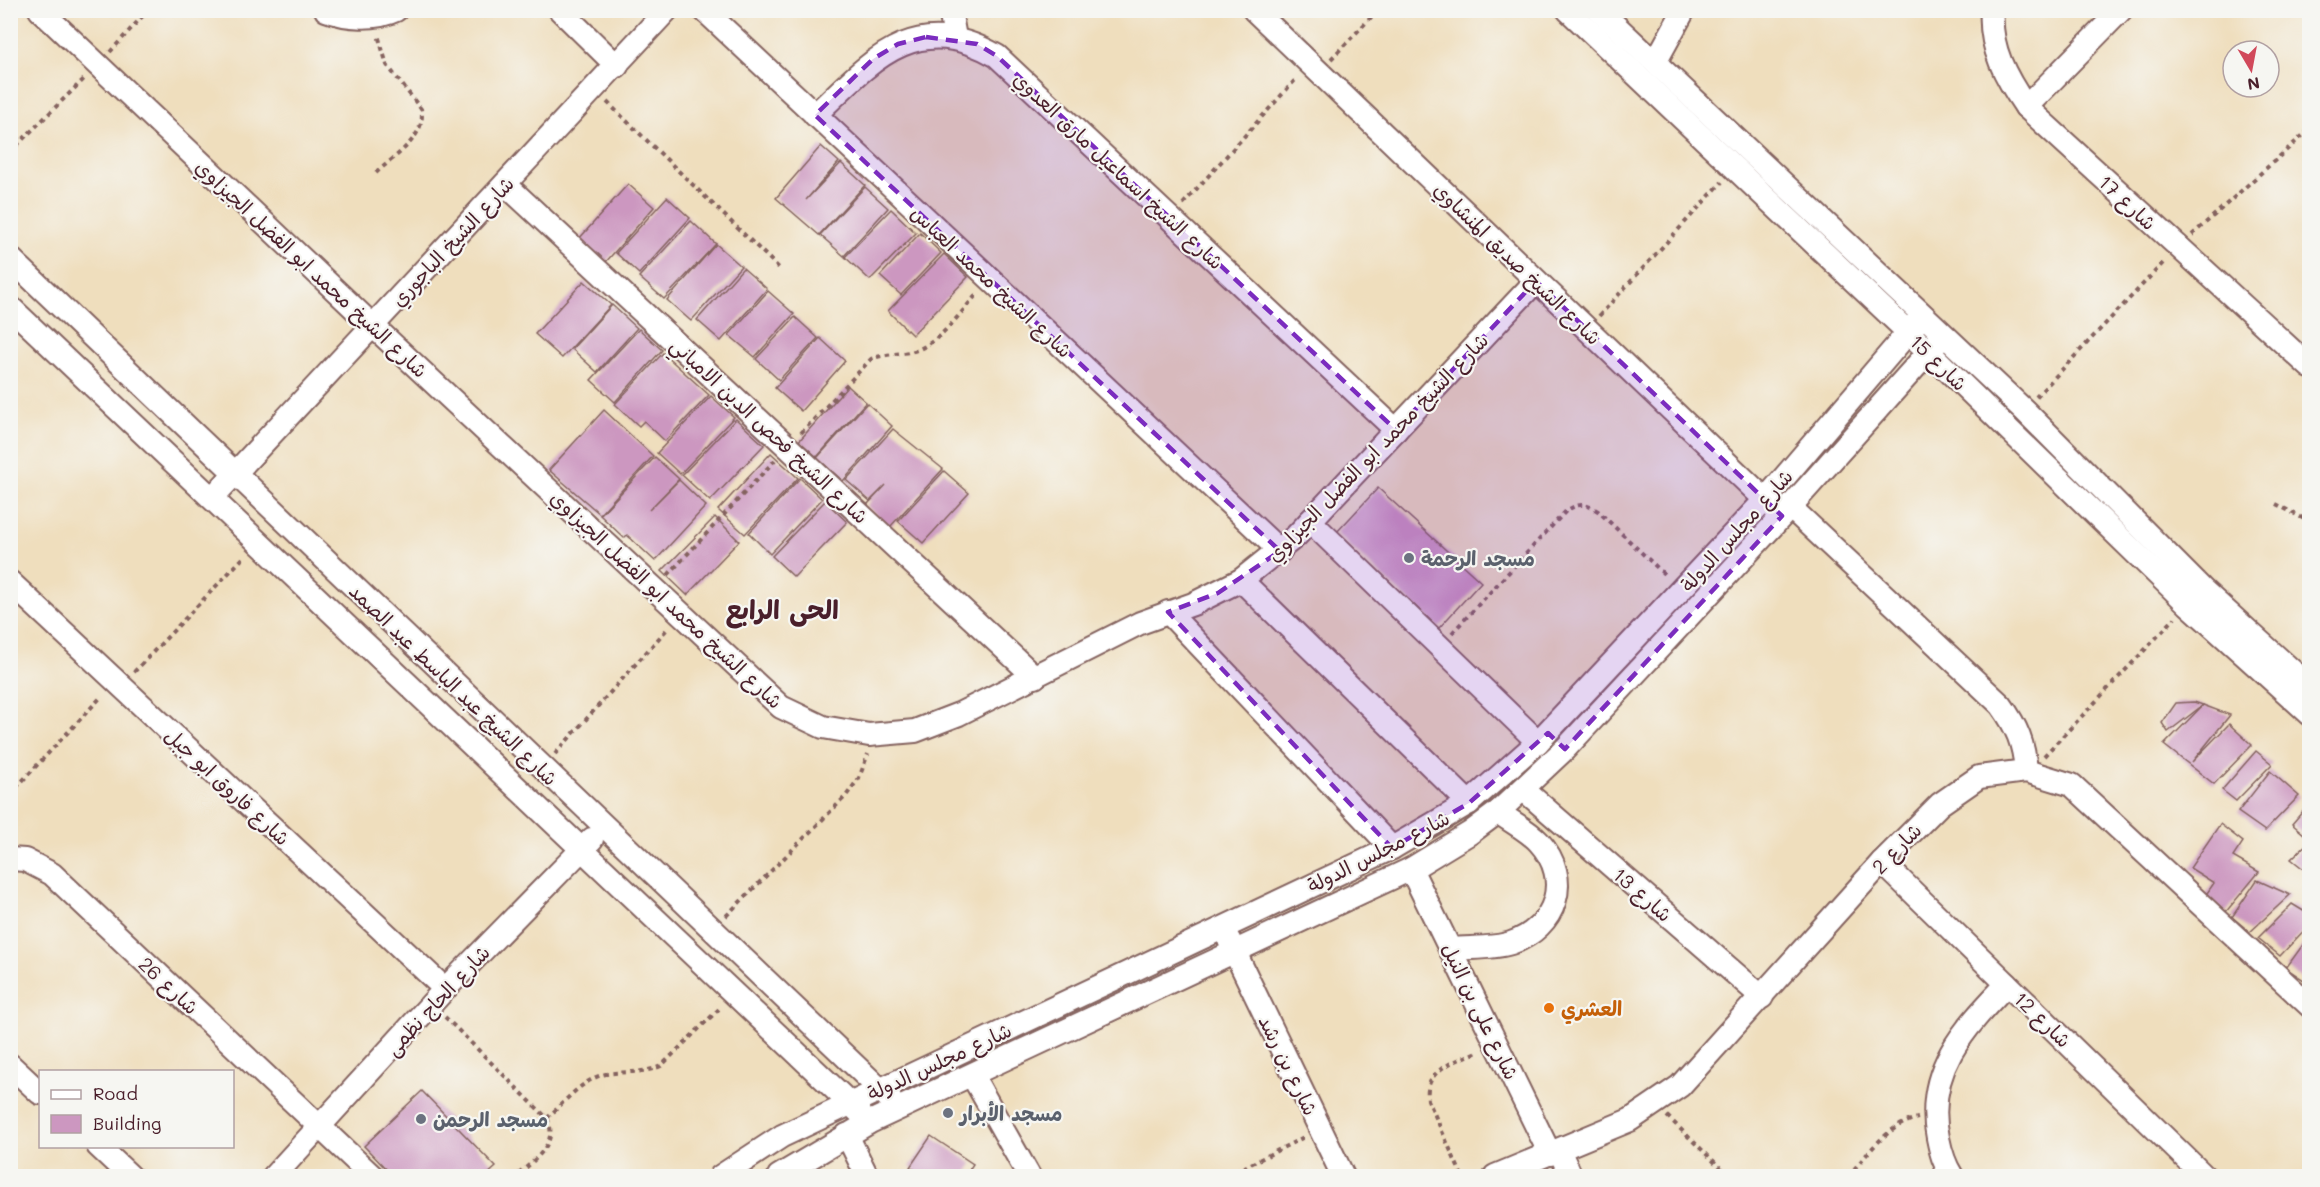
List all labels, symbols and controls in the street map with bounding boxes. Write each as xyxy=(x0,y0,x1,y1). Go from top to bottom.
north arrow xyxy=(2221,39,2281,99)
street label: شارع الشيخ اسماعيل مارق العدوي xyxy=(1006,66,1230,277)
text: N xyxy=(2246,73,2262,96)
street label: شارع الشيخ محمد ابو الفضل الجيزاوي xyxy=(188,153,434,385)
street label: شارع 17 xyxy=(2092,169,2162,237)
street label: شارع الشيخ الباجوري xyxy=(385,170,521,314)
street label: شارع الشيخ صديق المنشاوي xyxy=(1427,176,1607,352)
street label: شارع الشيخ محمد العباس xyxy=(904,199,1078,364)
street label: شارع الشيخ محمد ابو الفضل الجيزاوي xyxy=(1261,327,1496,569)
street label: شارع 15 xyxy=(1903,328,1973,397)
street label: شارع الشيخ فحص الدين الامباني xyxy=(662,331,874,533)
street label: شارع مجلس الدولة xyxy=(1674,463,1799,598)
street label: شارع الشيخ محمد ابو الفضل الجيزاوي xyxy=(543,484,789,716)
place label: مسجد الرحمة xyxy=(1421,545,1535,571)
marker: مسجد الرحمة xyxy=(1402,551,1416,565)
street label: شارع الشيخ عبد الباسط عبد الصمد xyxy=(343,577,564,792)
district label: الحى الرابع xyxy=(725,592,839,629)
street label: شارع فاروق ابو جبل xyxy=(159,721,296,852)
street label: شارع مجلس الدولة xyxy=(1302,804,1454,900)
street label: شارع 2 xyxy=(1866,817,1928,880)
street label: شارع 13 xyxy=(1607,861,1678,928)
street label: شارع على بن النيل xyxy=(1435,938,1525,1085)
street label: شارع الحاج نظمى xyxy=(379,939,496,1062)
street label: شارع 26 xyxy=(132,951,205,1021)
street label: شارع 12 xyxy=(2007,985,2077,1054)
place label: العشري xyxy=(1561,995,1622,1025)
marker: العشري xyxy=(1542,1001,1556,1015)
street label: شارع بن رشد xyxy=(1252,1011,1324,1120)
street label: شارع مجلس الدولة xyxy=(863,1016,1016,1108)
legend xyxy=(39,1070,234,1148)
text: Road xyxy=(93,1081,138,1105)
place label: مسجد الأبرار xyxy=(958,1100,1063,1127)
place label: مسجد الرحمن xyxy=(433,1106,548,1132)
marker: مسجد الأبرار xyxy=(941,1106,955,1120)
text: Building xyxy=(93,1111,161,1135)
marker: مسجد الرحمن xyxy=(414,1112,428,1126)

